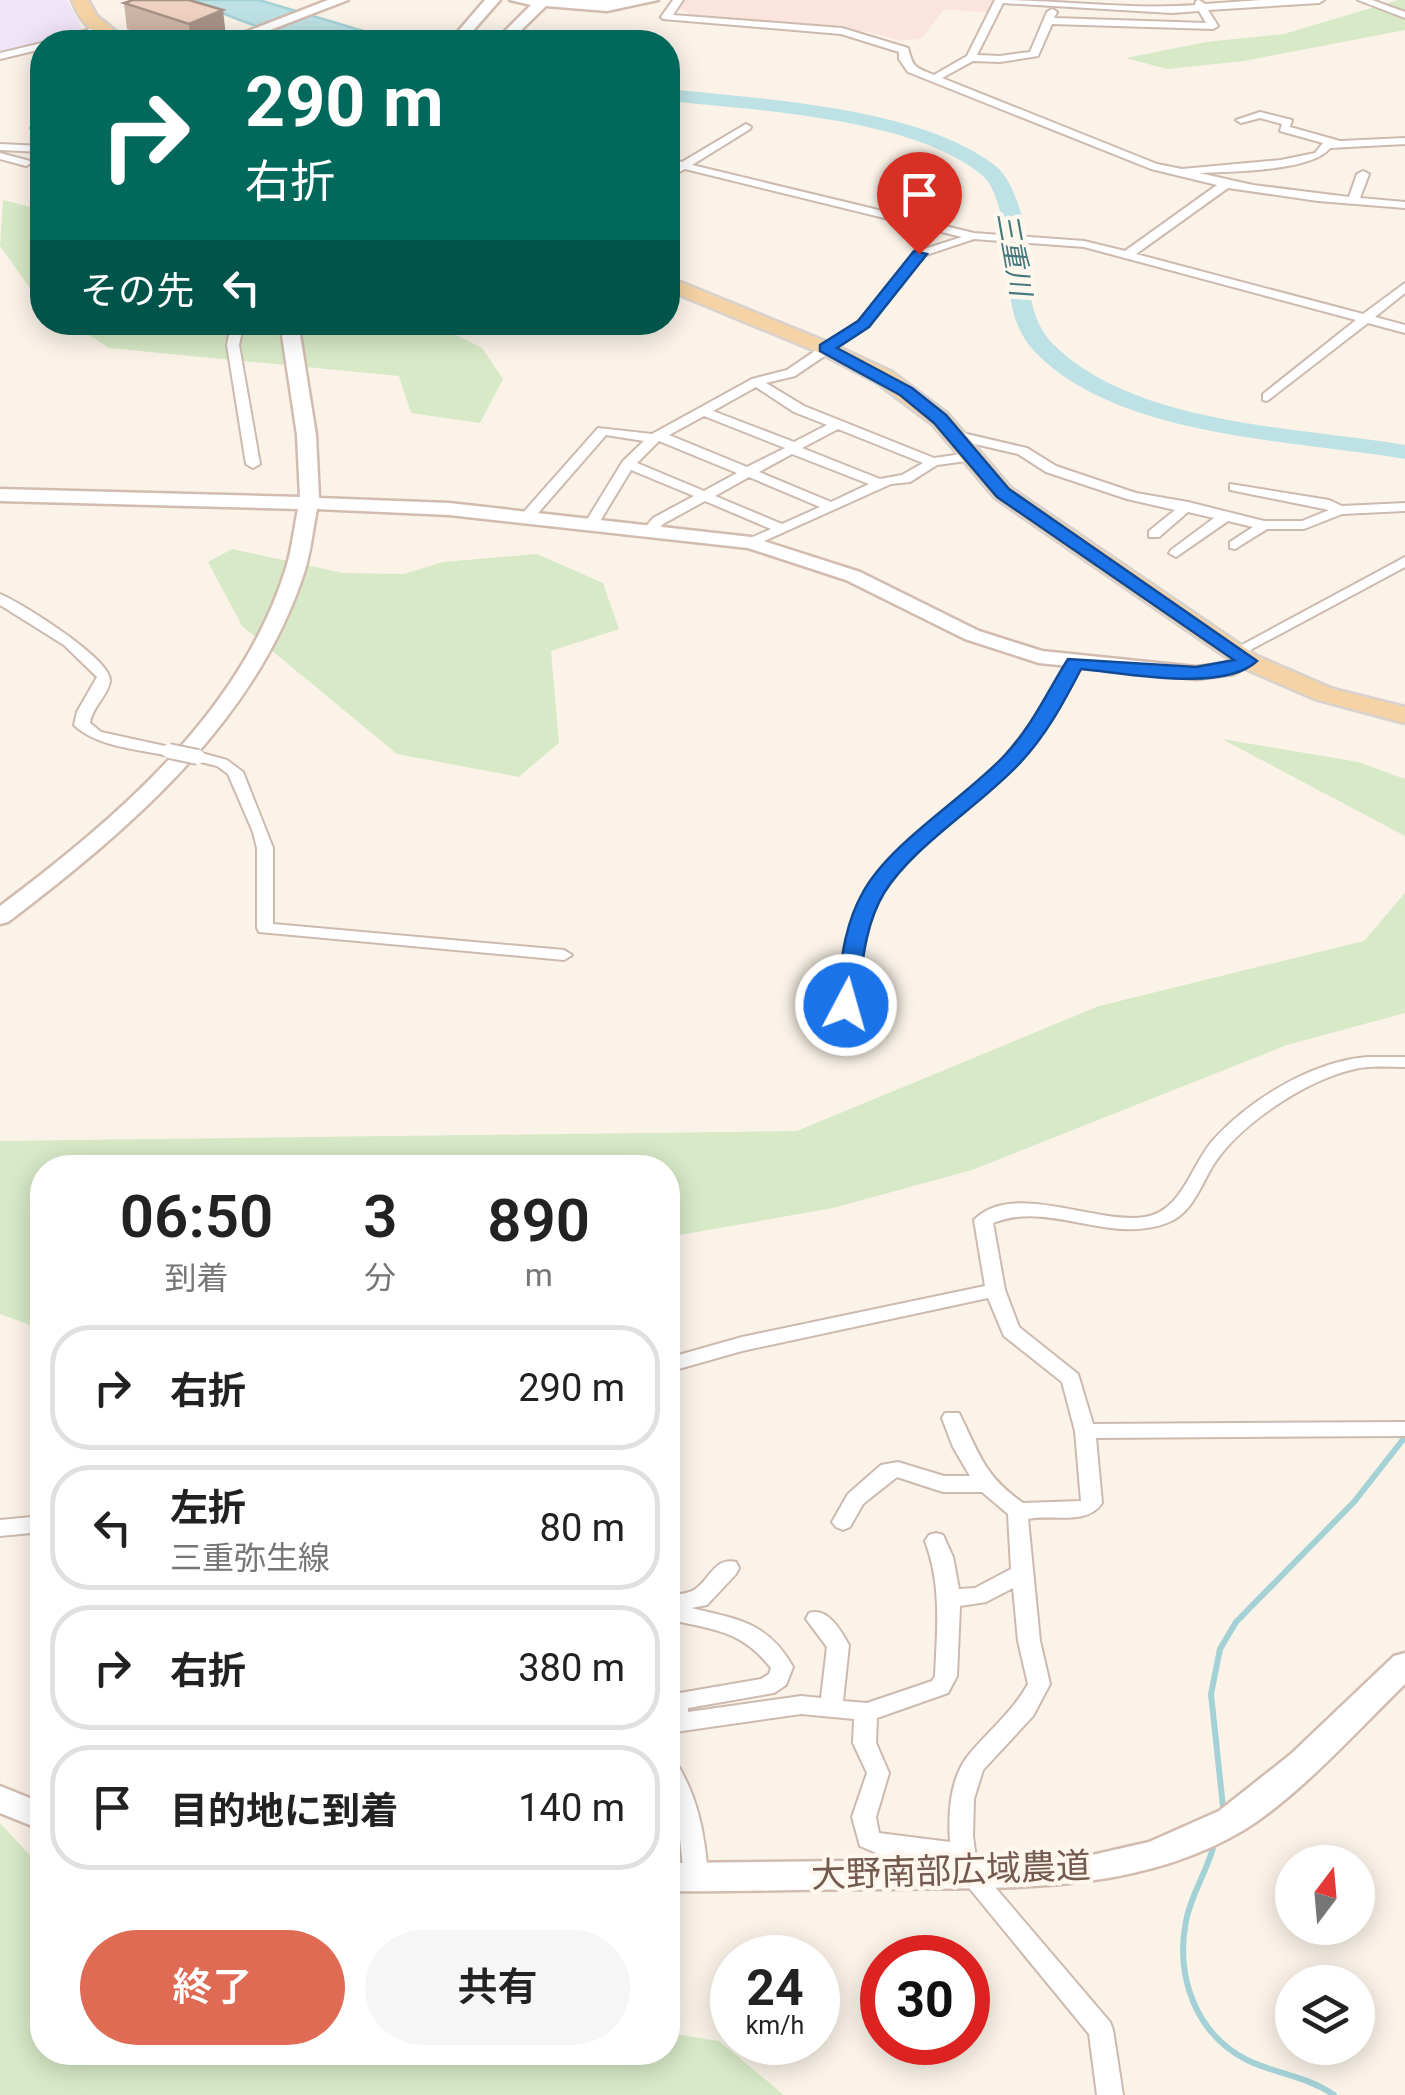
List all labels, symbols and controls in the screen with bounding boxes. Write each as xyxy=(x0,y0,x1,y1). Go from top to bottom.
text: 290 m xyxy=(245,61,444,143)
icon: right xyxy=(80,70,210,200)
pin xyxy=(877,152,962,255)
text: 右折 xyxy=(245,155,335,208)
icon: arrive xyxy=(892,167,947,222)
water label: 三重川 xyxy=(990,210,1038,301)
icon: left xyxy=(214,260,269,315)
text: その先 xyxy=(80,269,194,313)
position arrow xyxy=(794,953,898,1057)
text: 06:50 xyxy=(120,1181,273,1252)
text: 3 xyxy=(363,1181,397,1252)
text: 890 xyxy=(487,1185,590,1256)
text: m xyxy=(525,1256,553,1294)
text: 到着 xyxy=(165,1259,229,1297)
text: 分 xyxy=(364,1259,396,1297)
icon: right xyxy=(85,1360,140,1415)
text: 290 m xyxy=(518,1366,625,1410)
text: 右折 xyxy=(170,1369,246,1413)
text: 左折 xyxy=(170,1486,246,1530)
icon: left xyxy=(85,1500,140,1555)
text: 80 m xyxy=(540,1506,625,1550)
text: 三重弥生線 xyxy=(170,1539,330,1577)
icon: right xyxy=(85,1640,140,1695)
text: 380 m xyxy=(518,1646,625,1690)
text: 右折 xyxy=(170,1649,246,1693)
icon: arrive xyxy=(85,1780,140,1835)
text: 140 m xyxy=(518,1786,625,1830)
text: 目的地に到着 xyxy=(170,1789,398,1833)
north arrow xyxy=(1275,1845,1375,1945)
map controls xyxy=(1275,1845,1375,2065)
street label: 大野南部広域農道 xyxy=(810,1846,1092,1896)
button: 終了 xyxy=(80,1930,345,2045)
button: 共有 xyxy=(365,1930,630,2045)
speed limit sign: 30 xyxy=(860,1935,990,2065)
text: 24 xyxy=(746,1959,804,2017)
button: layers xyxy=(1275,1965,1375,2065)
text: km/h xyxy=(746,2011,804,2040)

